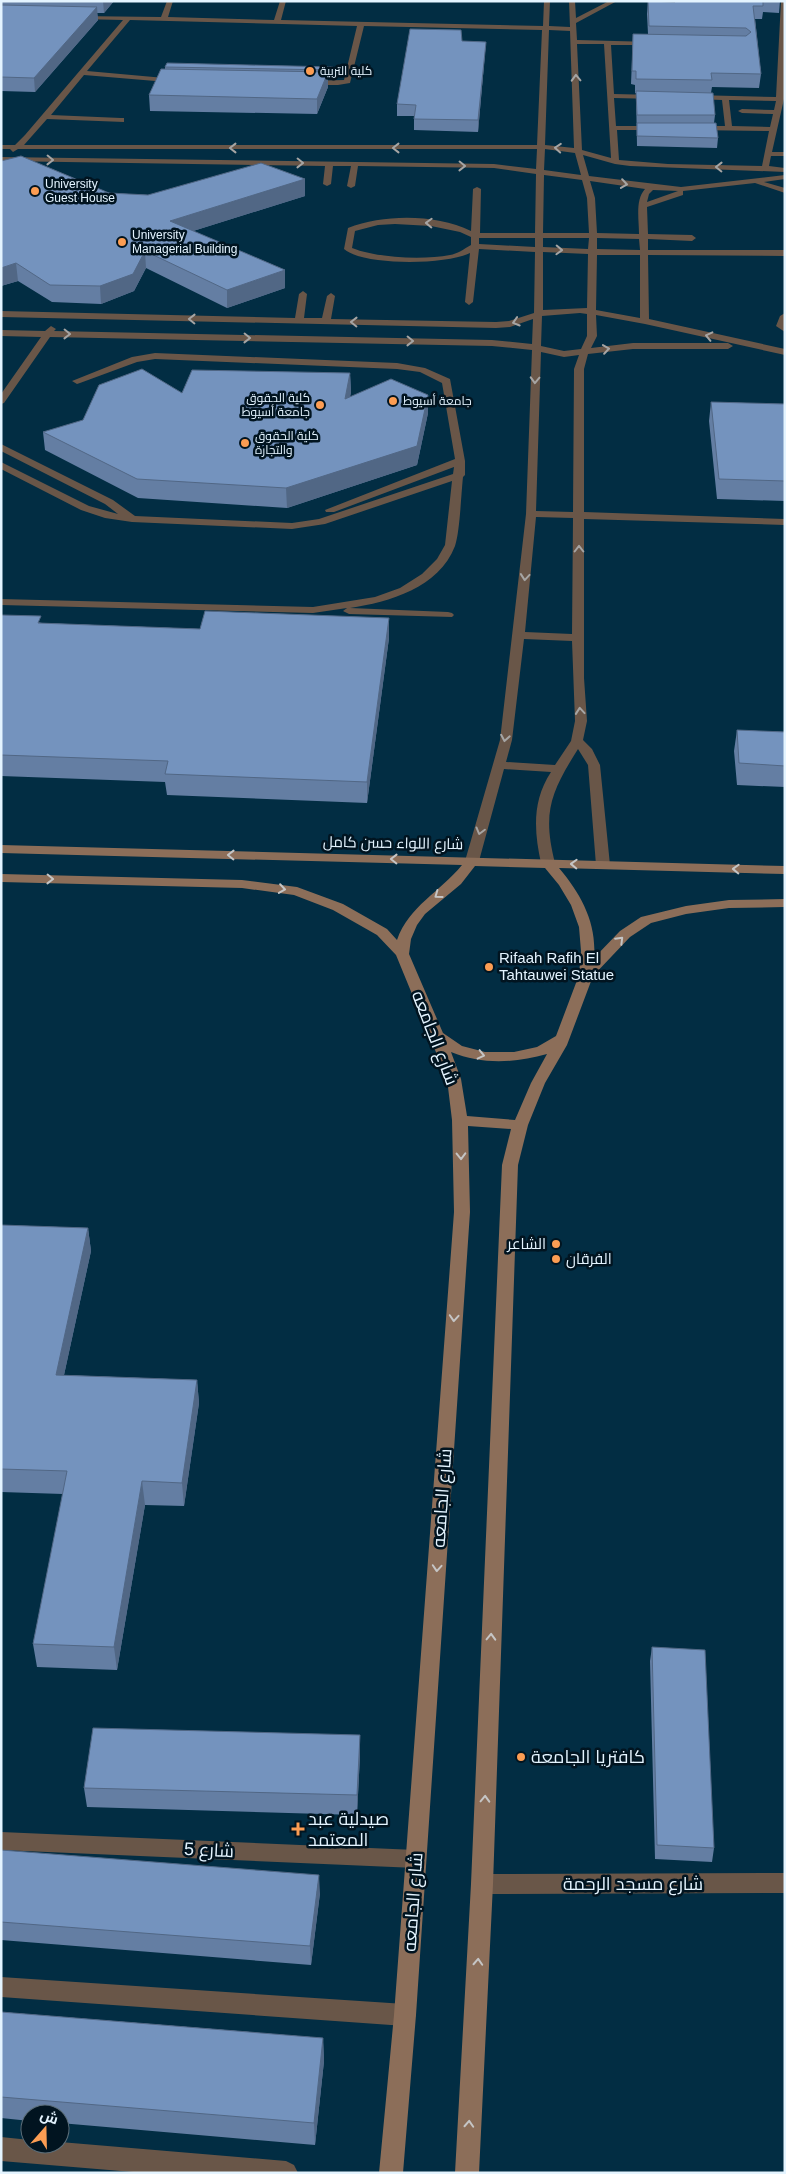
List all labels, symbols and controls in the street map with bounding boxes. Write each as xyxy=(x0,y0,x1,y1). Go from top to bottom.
place label: كلية التربية xyxy=(320,64,372,78)
marker: كلية التربية xyxy=(304,65,316,77)
one-way arrow xyxy=(571,74,581,82)
one-way arrow xyxy=(554,142,562,153)
one-way arrow xyxy=(229,143,237,153)
one-way arrow xyxy=(392,143,400,153)
one-way arrow xyxy=(46,155,54,165)
one-way arrow xyxy=(296,158,304,169)
one-way arrow xyxy=(459,161,467,171)
one-way arrow xyxy=(714,162,722,172)
place label: University Guest House xyxy=(45,177,115,205)
one-way arrow xyxy=(619,178,628,188)
marker: University Guest House xyxy=(29,185,41,197)
one-way arrow xyxy=(424,218,432,229)
place label: University Managerial Building xyxy=(132,228,237,256)
marker: University Managerial Building xyxy=(116,236,128,248)
one-way arrow xyxy=(555,245,563,256)
one-way arrow xyxy=(187,313,195,324)
one-way arrow xyxy=(512,316,521,326)
one-way arrow xyxy=(350,317,358,327)
one-way arrow xyxy=(64,329,72,340)
one-way arrow xyxy=(705,331,714,342)
one-way arrow xyxy=(244,333,252,343)
one-way arrow xyxy=(406,336,414,346)
one-way arrow xyxy=(602,345,610,355)
one-way arrow xyxy=(530,376,540,384)
place label: كلية الحقوق جامعة أسيوط xyxy=(241,391,310,419)
place label: جامعة أسيوط xyxy=(403,393,472,408)
marker: جامعة أسيوط xyxy=(387,395,399,407)
marker: كلية الحقوق جامعة أسيوط xyxy=(314,399,326,411)
place label: كلية الحقوق والتجارة xyxy=(255,429,319,457)
marker: كلية الحقوق والتجارة xyxy=(239,437,251,449)
one-way arrow xyxy=(574,544,584,552)
one-way arrow xyxy=(520,573,531,581)
one-way arrow xyxy=(575,707,586,715)
one-way arrow xyxy=(501,734,511,743)
one-way arrow xyxy=(475,827,486,836)
street label: شارع اللواء حسن كامل xyxy=(323,833,463,855)
one-way arrow xyxy=(227,849,235,860)
one-way arrow xyxy=(389,854,397,864)
one-way arrow xyxy=(569,859,577,869)
one-way arrow xyxy=(732,864,740,874)
one-way arrow xyxy=(46,874,54,884)
one-way arrow xyxy=(278,883,286,894)
one-way arrow xyxy=(435,889,444,899)
one-way arrow xyxy=(614,937,623,946)
place label: Rifaah Rafih El Tahtauwei Statue xyxy=(499,949,614,983)
marker: Rifaah Rafih El Tahtauwei Statue xyxy=(483,961,495,973)
street label: شارع الجامعه xyxy=(406,988,462,1089)
one-way arrow xyxy=(477,1049,485,1060)
one-way arrow xyxy=(456,1152,466,1160)
place label: الشاعر xyxy=(506,1235,546,1253)
marker: الشاعر xyxy=(550,1238,562,1250)
place label: الفرقان xyxy=(566,1250,612,1269)
marker: الفرقان xyxy=(550,1253,562,1265)
one-way arrow xyxy=(449,1315,460,1323)
street label: شارع الجامعه xyxy=(429,1448,457,1548)
one-way arrow xyxy=(431,1564,442,1572)
one-way arrow xyxy=(486,1633,497,1641)
place label: كافتريا الجامعة xyxy=(531,1747,645,1768)
marker: كافتريا الجامعة xyxy=(515,1751,527,1763)
one-way arrow xyxy=(480,1795,490,1803)
place label: صيدلية عبد المعتمد xyxy=(308,1809,389,1850)
marker: صيدلية عبد المعتمد xyxy=(292,1823,304,1835)
street label: شارع 5 xyxy=(183,1839,234,1863)
street label: شارع الجامعه xyxy=(400,1852,428,1952)
street label: شارع مسجد الرحمة xyxy=(563,1874,703,1896)
one-way arrow xyxy=(472,1958,483,1966)
north arrow xyxy=(20,2104,70,2154)
text: ش xyxy=(38,2106,61,2128)
one-way arrow xyxy=(464,2120,475,2128)

